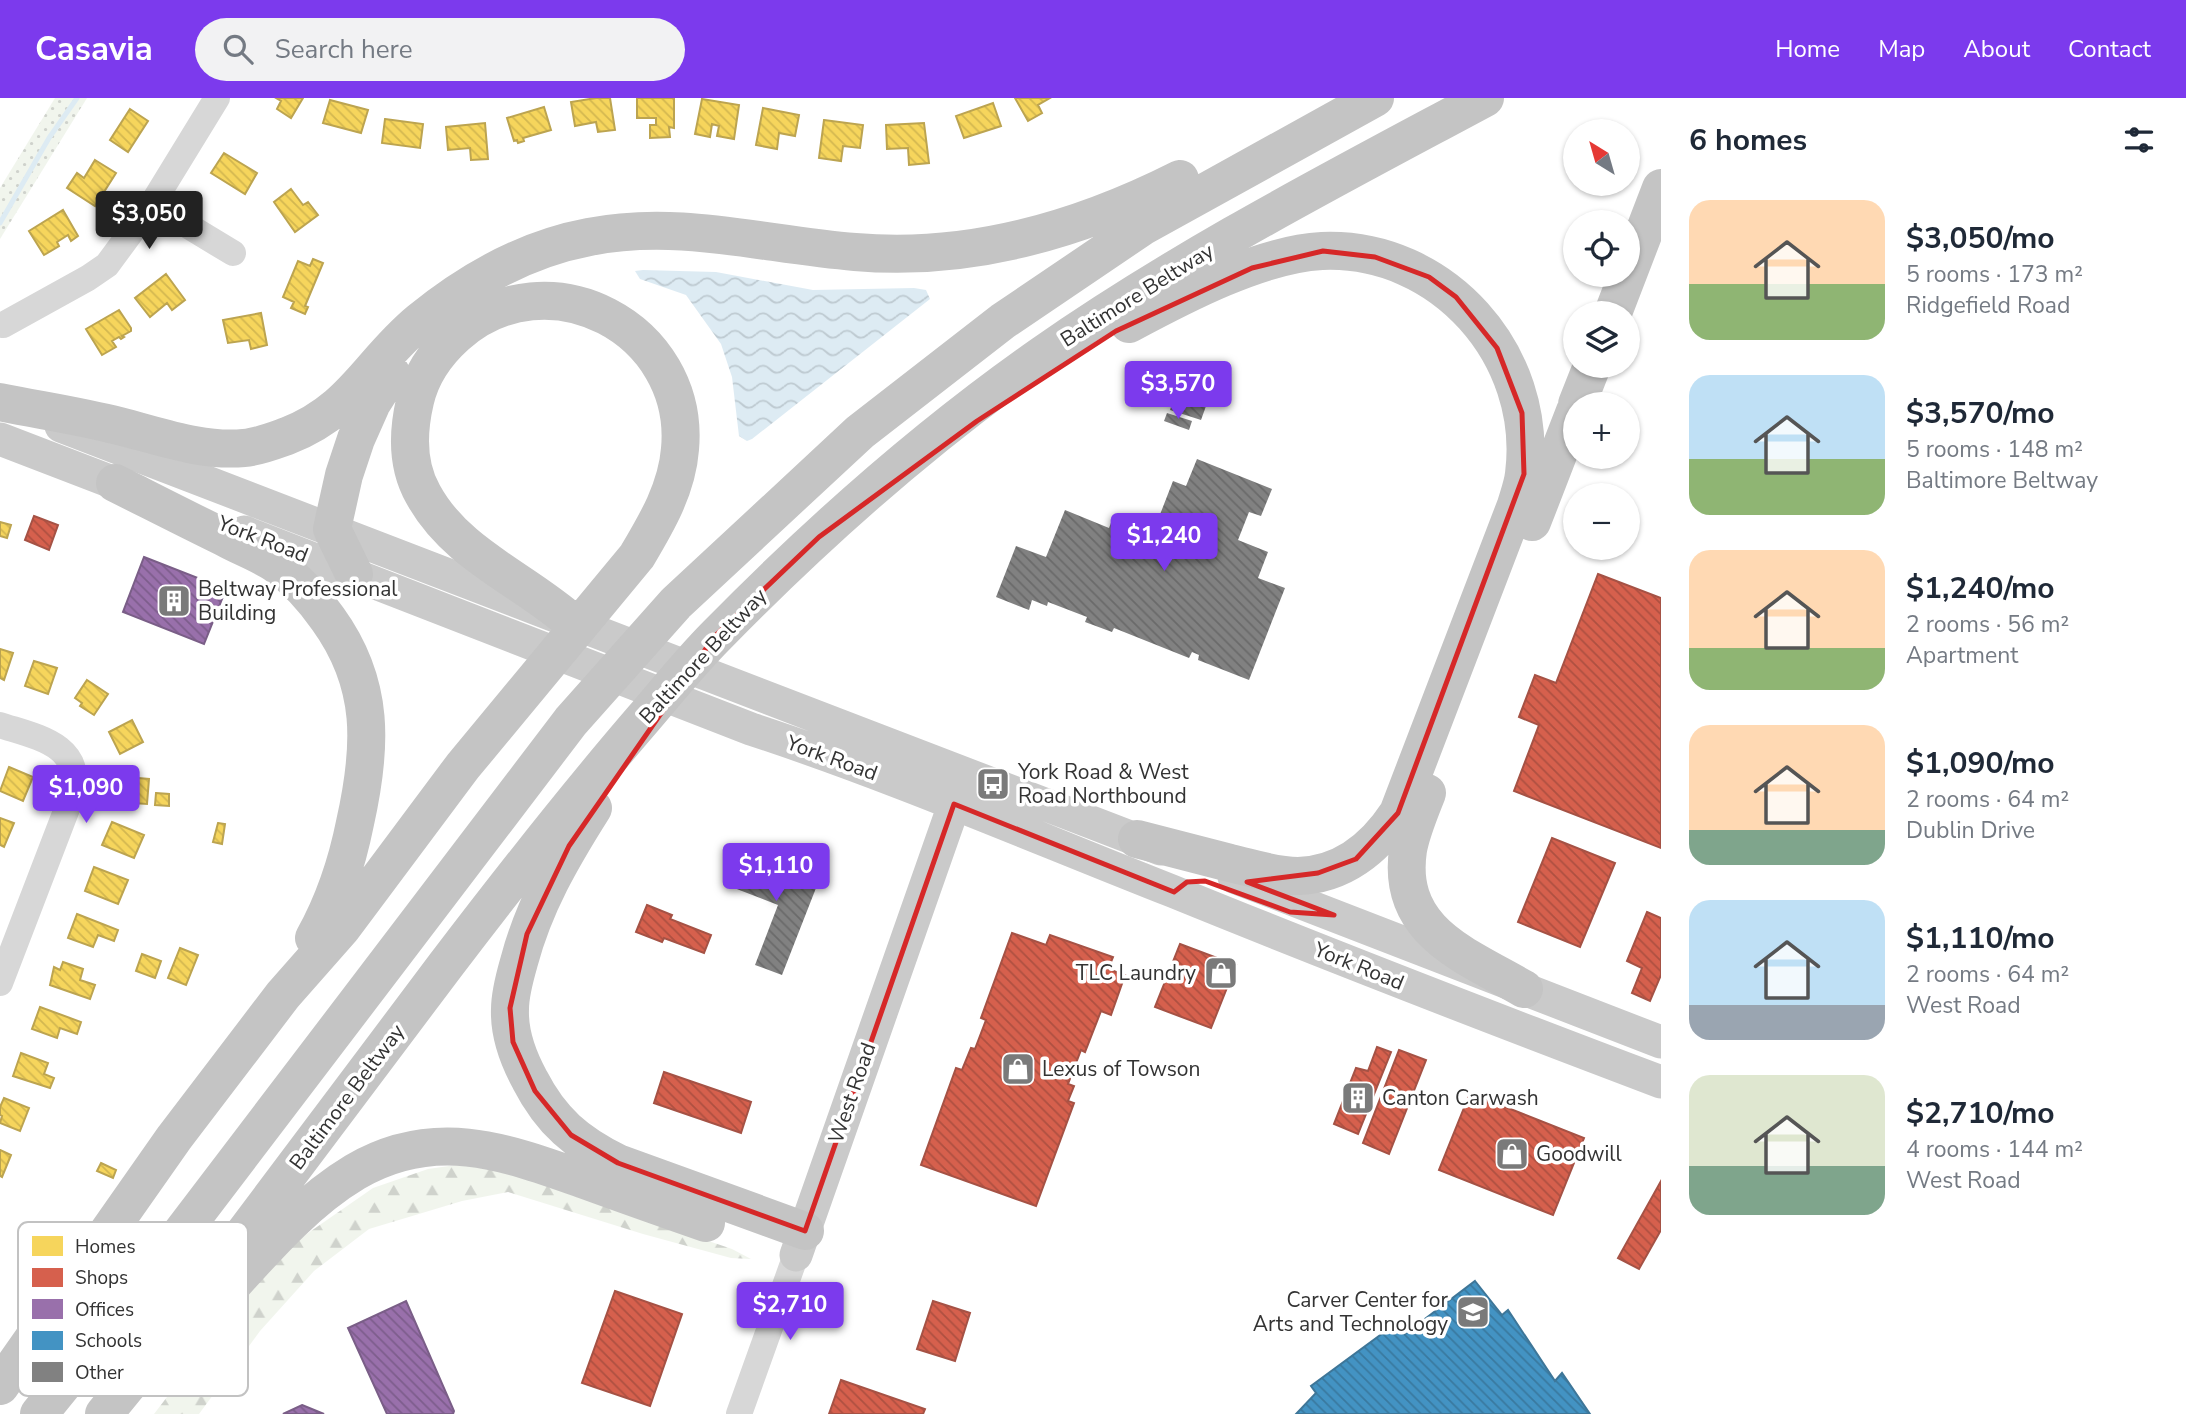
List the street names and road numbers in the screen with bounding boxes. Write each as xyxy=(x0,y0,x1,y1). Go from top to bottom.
street label: Baltimore Beltway xyxy=(1055,237,1219,353)
street label: York Road xyxy=(213,509,312,569)
street label: Baltimore Beltway xyxy=(633,582,773,730)
street label: York Road xyxy=(782,728,881,787)
street label: York Road xyxy=(1309,935,1408,997)
street label: Baltimore Beltway xyxy=(283,1018,411,1175)
street label: West Road xyxy=(822,1039,882,1147)

